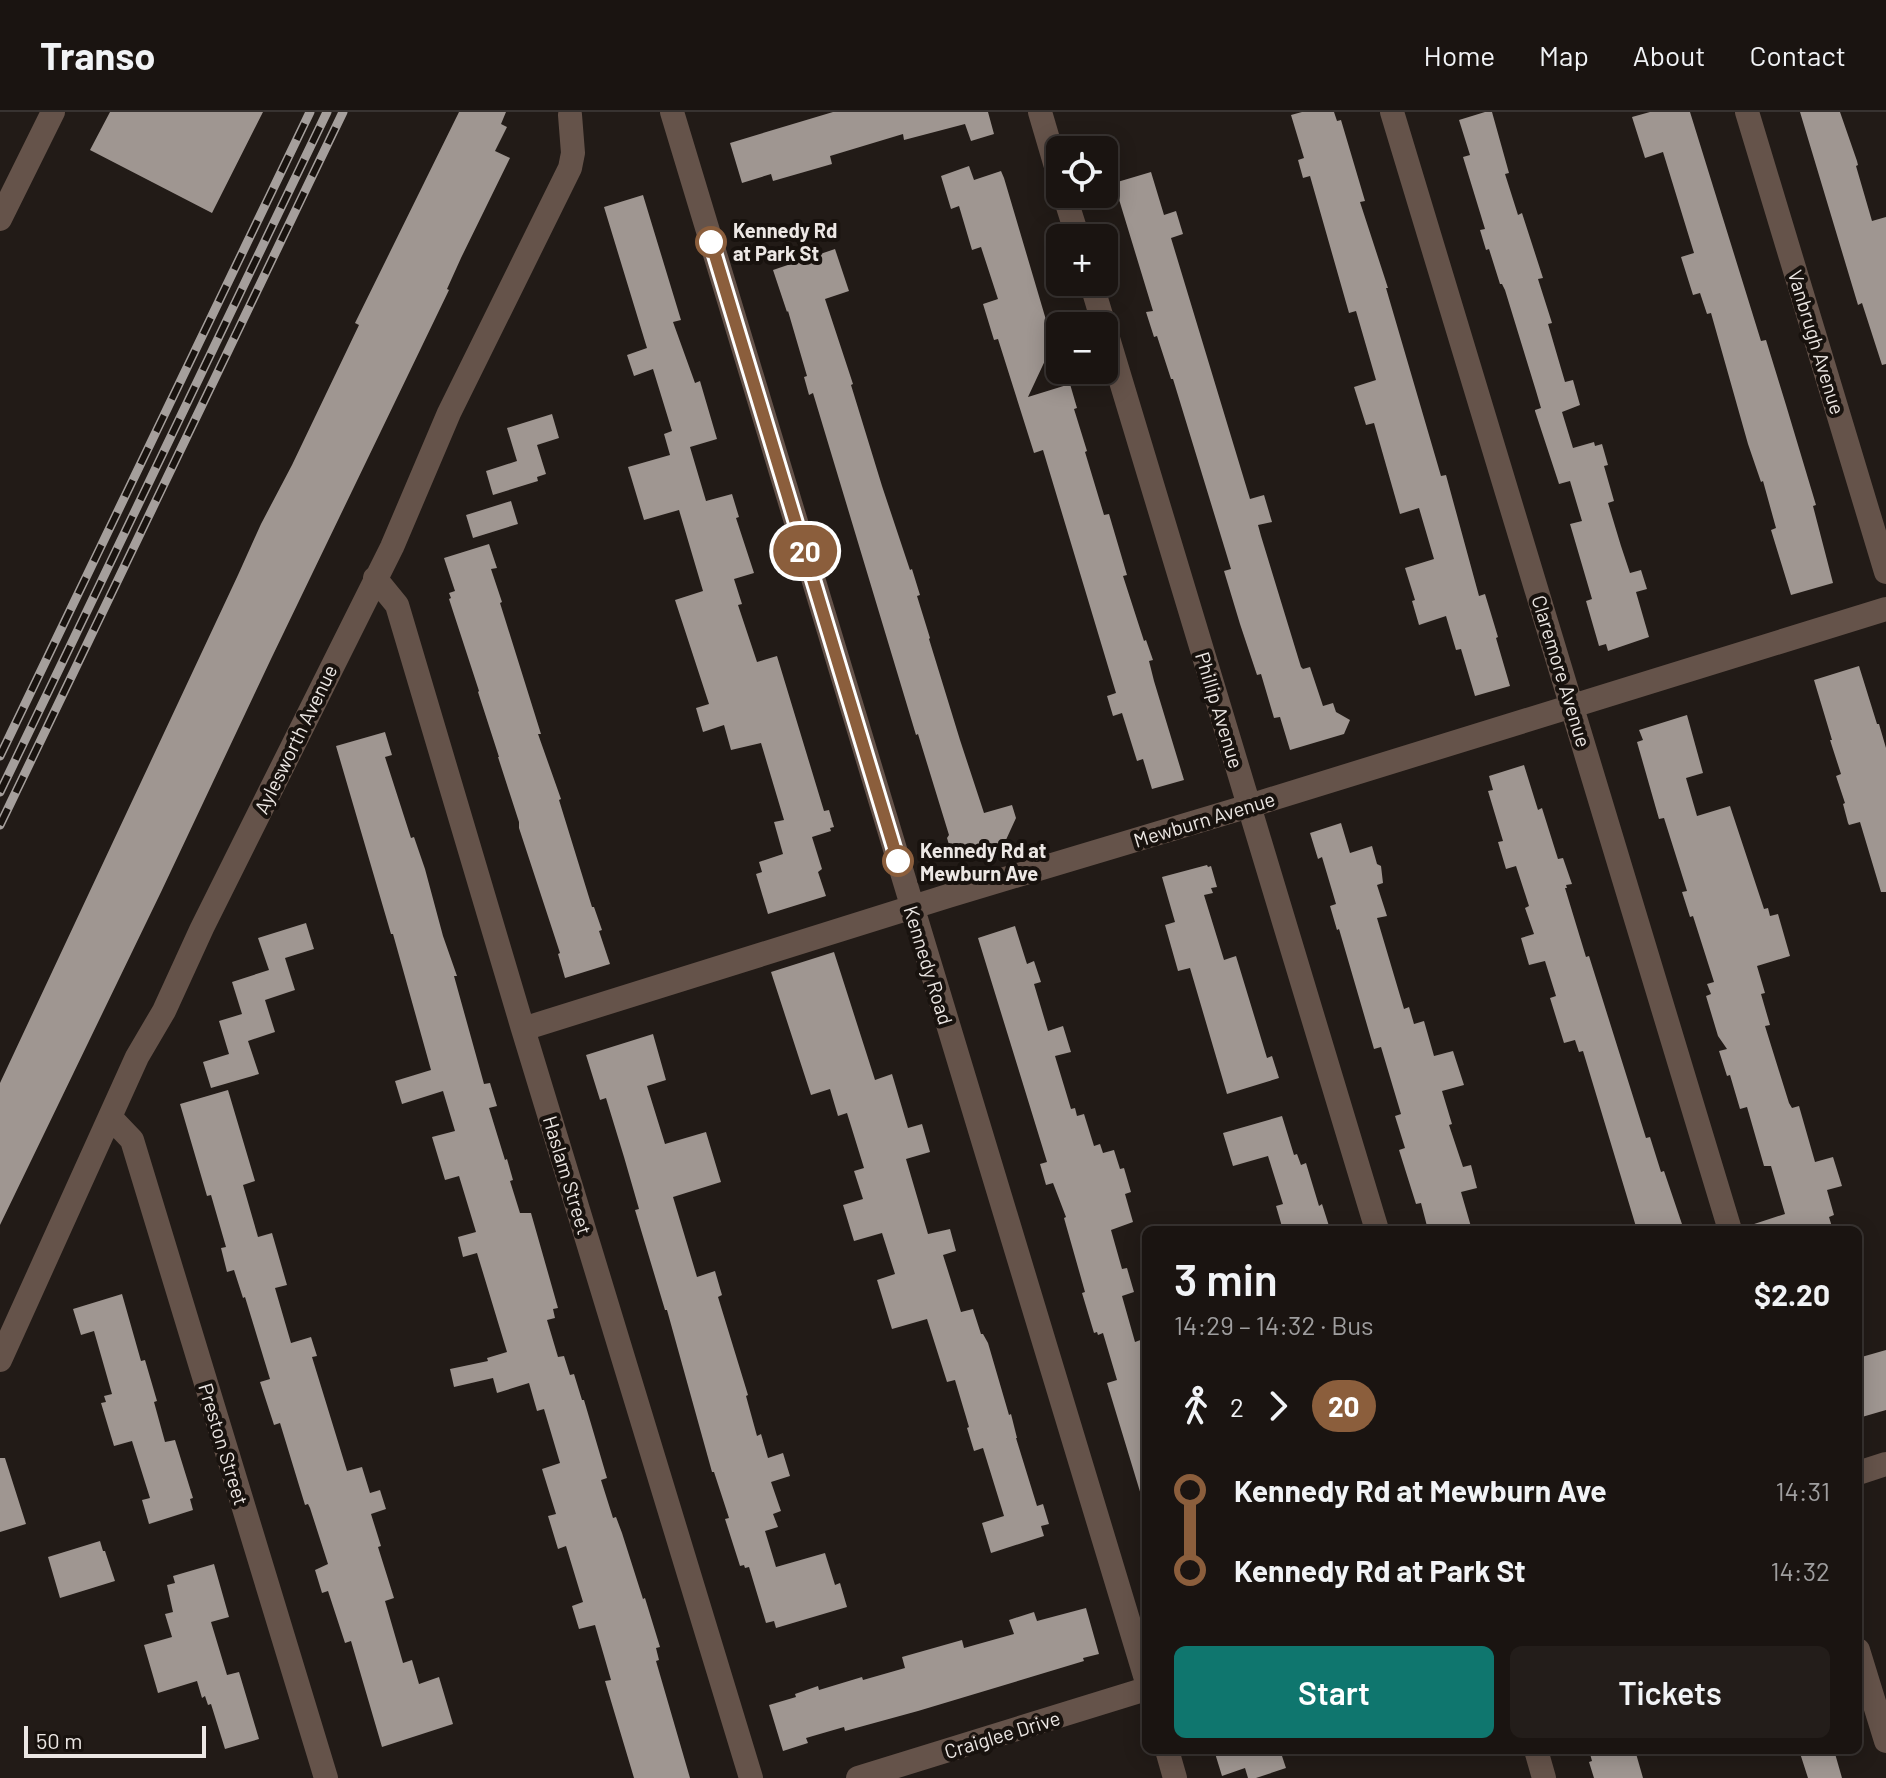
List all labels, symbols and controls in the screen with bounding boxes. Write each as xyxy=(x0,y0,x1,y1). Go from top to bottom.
text: Transo xyxy=(40,32,155,78)
text: Home xyxy=(1424,38,1495,72)
text: Map xyxy=(1539,38,1589,72)
text: About xyxy=(1633,38,1705,72)
text: Contact xyxy=(1749,38,1846,72)
map controls xyxy=(1046,136,1118,384)
button: locate xyxy=(1046,136,1118,208)
place label: Kennedy Rd at Park St xyxy=(733,218,837,265)
button: + xyxy=(1046,224,1118,296)
marker: Kennedy Rd at Park St xyxy=(696,227,726,257)
street label: Vanbrugh Avenue xyxy=(1784,267,1850,417)
button: − xyxy=(1046,312,1118,384)
line badge: 20 xyxy=(769,525,841,577)
text: 20 xyxy=(789,534,821,568)
street label: Claremore Avenue xyxy=(1528,592,1596,750)
street label: Phillip Avenue xyxy=(1191,649,1249,771)
street label: Aylesworth Avenue xyxy=(248,660,342,818)
street label: Mewburn Avenue xyxy=(1130,786,1278,852)
place label: Kennedy Rd at Mewburn Ave xyxy=(920,838,1046,885)
marker: Kennedy Rd at Mewburn Ave xyxy=(883,846,913,876)
street label: Kennedy Road xyxy=(900,903,958,1027)
street label: Haslam Street xyxy=(539,1113,597,1237)
text: 3 min xyxy=(1174,1252,1278,1305)
text: $2.20 xyxy=(1754,1276,1830,1312)
text: 14:29 – 14:32 · Bus xyxy=(1174,1309,1374,1340)
street label: Preston Street xyxy=(194,1380,254,1508)
icon: walk xyxy=(1174,1384,1218,1428)
icon: forward xyxy=(1256,1384,1300,1428)
text: 20 xyxy=(1328,1389,1360,1423)
text: 2 xyxy=(1230,1391,1244,1422)
text: Kennedy Rd at Mewburn Ave xyxy=(1234,1472,1607,1508)
text: 14:31 xyxy=(1775,1475,1830,1506)
text: Kennedy Rd at Park St xyxy=(1234,1552,1526,1588)
text: 14:32 xyxy=(1770,1555,1830,1586)
button: Start xyxy=(1174,1646,1494,1738)
button: Tickets xyxy=(1510,1646,1830,1738)
street label: Craiglee Drive xyxy=(941,1705,1063,1763)
scale bar xyxy=(24,1722,206,1758)
text: 50 m xyxy=(36,1727,82,1753)

